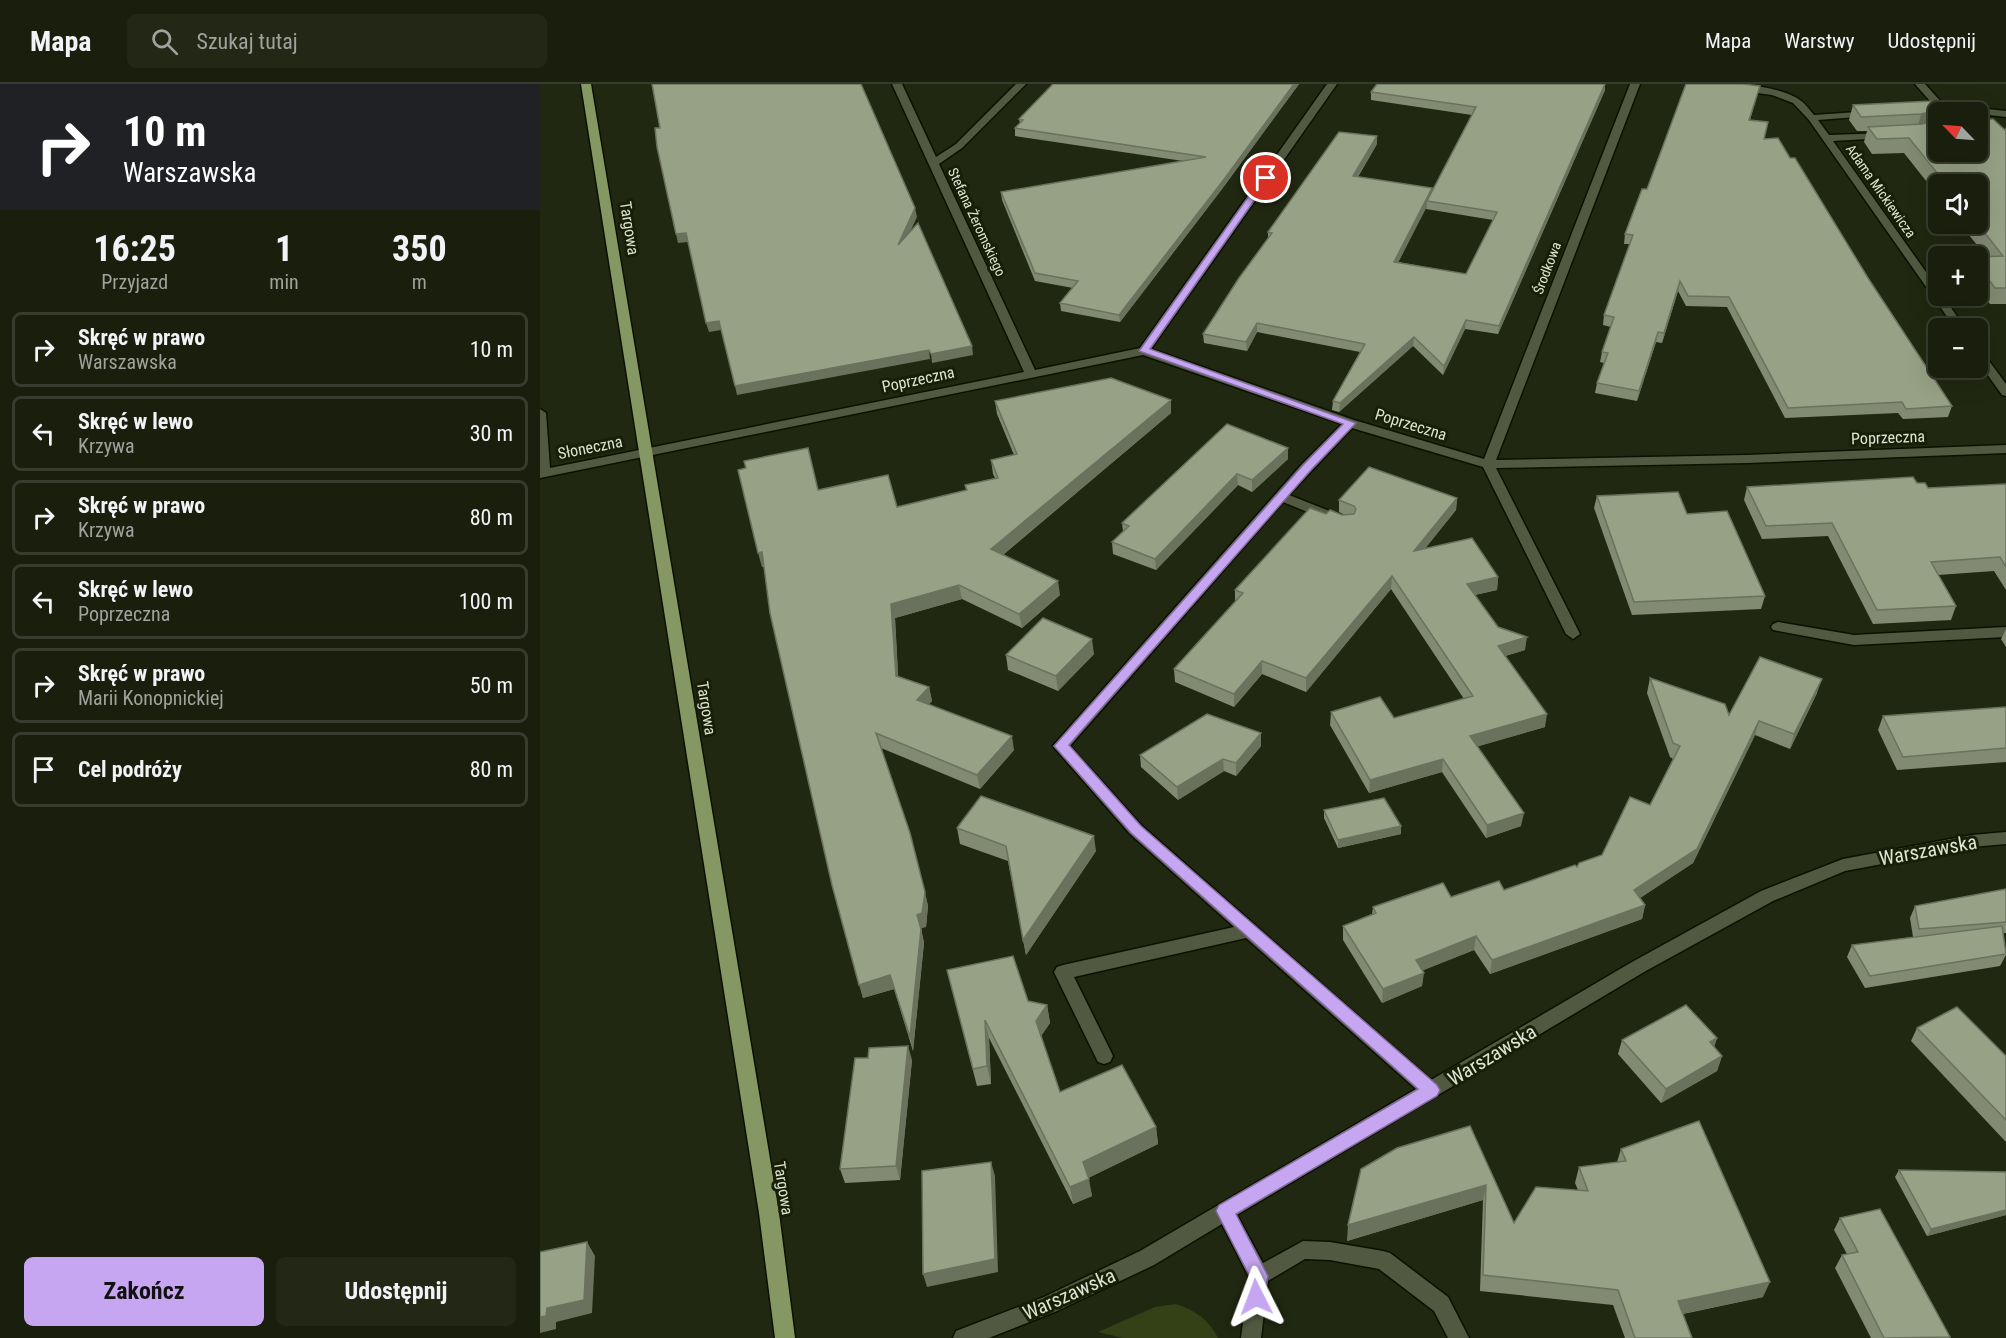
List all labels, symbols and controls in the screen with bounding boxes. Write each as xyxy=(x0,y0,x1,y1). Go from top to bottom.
search box xyxy=(127,14,547,68)
text: Mapa xyxy=(30,25,91,58)
icon: search xyxy=(148,25,181,58)
text: Szukaj tutaj xyxy=(196,29,298,54)
text: Mapa xyxy=(1705,29,1751,53)
text: Warstwy xyxy=(1784,29,1855,53)
text: Udostępnij xyxy=(1888,29,1976,53)
north arrow xyxy=(1928,102,1988,162)
map controls xyxy=(1928,102,1988,378)
text: 10 m xyxy=(123,107,206,156)
icon: right xyxy=(24,108,102,186)
street label: Adama Mickiewicza xyxy=(1843,141,1919,241)
pin xyxy=(1240,152,1291,203)
text: Warszawska xyxy=(123,157,256,189)
icon: arrive xyxy=(1249,161,1282,194)
street label: Stefana Żeromskiego xyxy=(945,165,1009,279)
button: sound xyxy=(1928,174,1988,234)
street label: Targowa xyxy=(616,200,643,256)
text: 16:25 xyxy=(93,228,176,270)
text: 1 xyxy=(275,228,293,270)
text: 350 xyxy=(392,228,447,270)
street label: Środkowa xyxy=(1529,239,1564,296)
button: + xyxy=(1928,246,1988,306)
text: Przyjazd xyxy=(101,270,168,294)
text: min xyxy=(269,270,299,294)
text: m xyxy=(412,270,427,294)
button: − xyxy=(1928,318,1988,378)
text: Skręć w prawo xyxy=(78,325,205,350)
icon: right xyxy=(27,333,60,366)
text: 10 m xyxy=(470,337,513,362)
text: Warszawska xyxy=(78,350,177,374)
street label: Poprzeczna xyxy=(880,363,956,396)
street label: Poprzeczna xyxy=(1373,405,1449,444)
text: Skręć w lewo xyxy=(78,409,193,434)
icon: left xyxy=(27,417,60,450)
text: 30 m xyxy=(470,421,513,446)
street label: Poprzeczna xyxy=(1851,427,1925,448)
street label: Słoneczna xyxy=(556,432,624,463)
text: Krzywa xyxy=(78,434,135,458)
text: Skręć w prawo xyxy=(78,493,205,518)
icon: right xyxy=(27,501,60,534)
text: 80 m xyxy=(470,505,513,530)
text: Krzywa xyxy=(78,518,135,542)
text: Skręć w lewo xyxy=(78,577,193,602)
icon: left xyxy=(27,585,60,618)
text: 100 m xyxy=(459,589,513,614)
text: Poprzeczna xyxy=(78,602,170,626)
text: Skręć w prawo xyxy=(78,661,205,686)
icon: right xyxy=(27,669,60,702)
text: 50 m xyxy=(470,673,513,698)
street label: Targowa xyxy=(693,680,720,736)
text: Marii Konopnickiej xyxy=(78,686,224,710)
icon: arrive xyxy=(27,753,60,786)
text: Cel podróży xyxy=(78,757,182,782)
text: 80 m xyxy=(470,757,513,782)
street label: Warszawska xyxy=(1877,830,1979,870)
street label: Warszawska xyxy=(1443,1019,1541,1091)
street label: Targowa xyxy=(770,1160,797,1216)
button: Zakończ xyxy=(24,1257,264,1326)
button: Udostępnij xyxy=(276,1257,516,1326)
street label: Warszawska xyxy=(1019,1263,1119,1325)
position arrow xyxy=(1224,1265,1288,1329)

